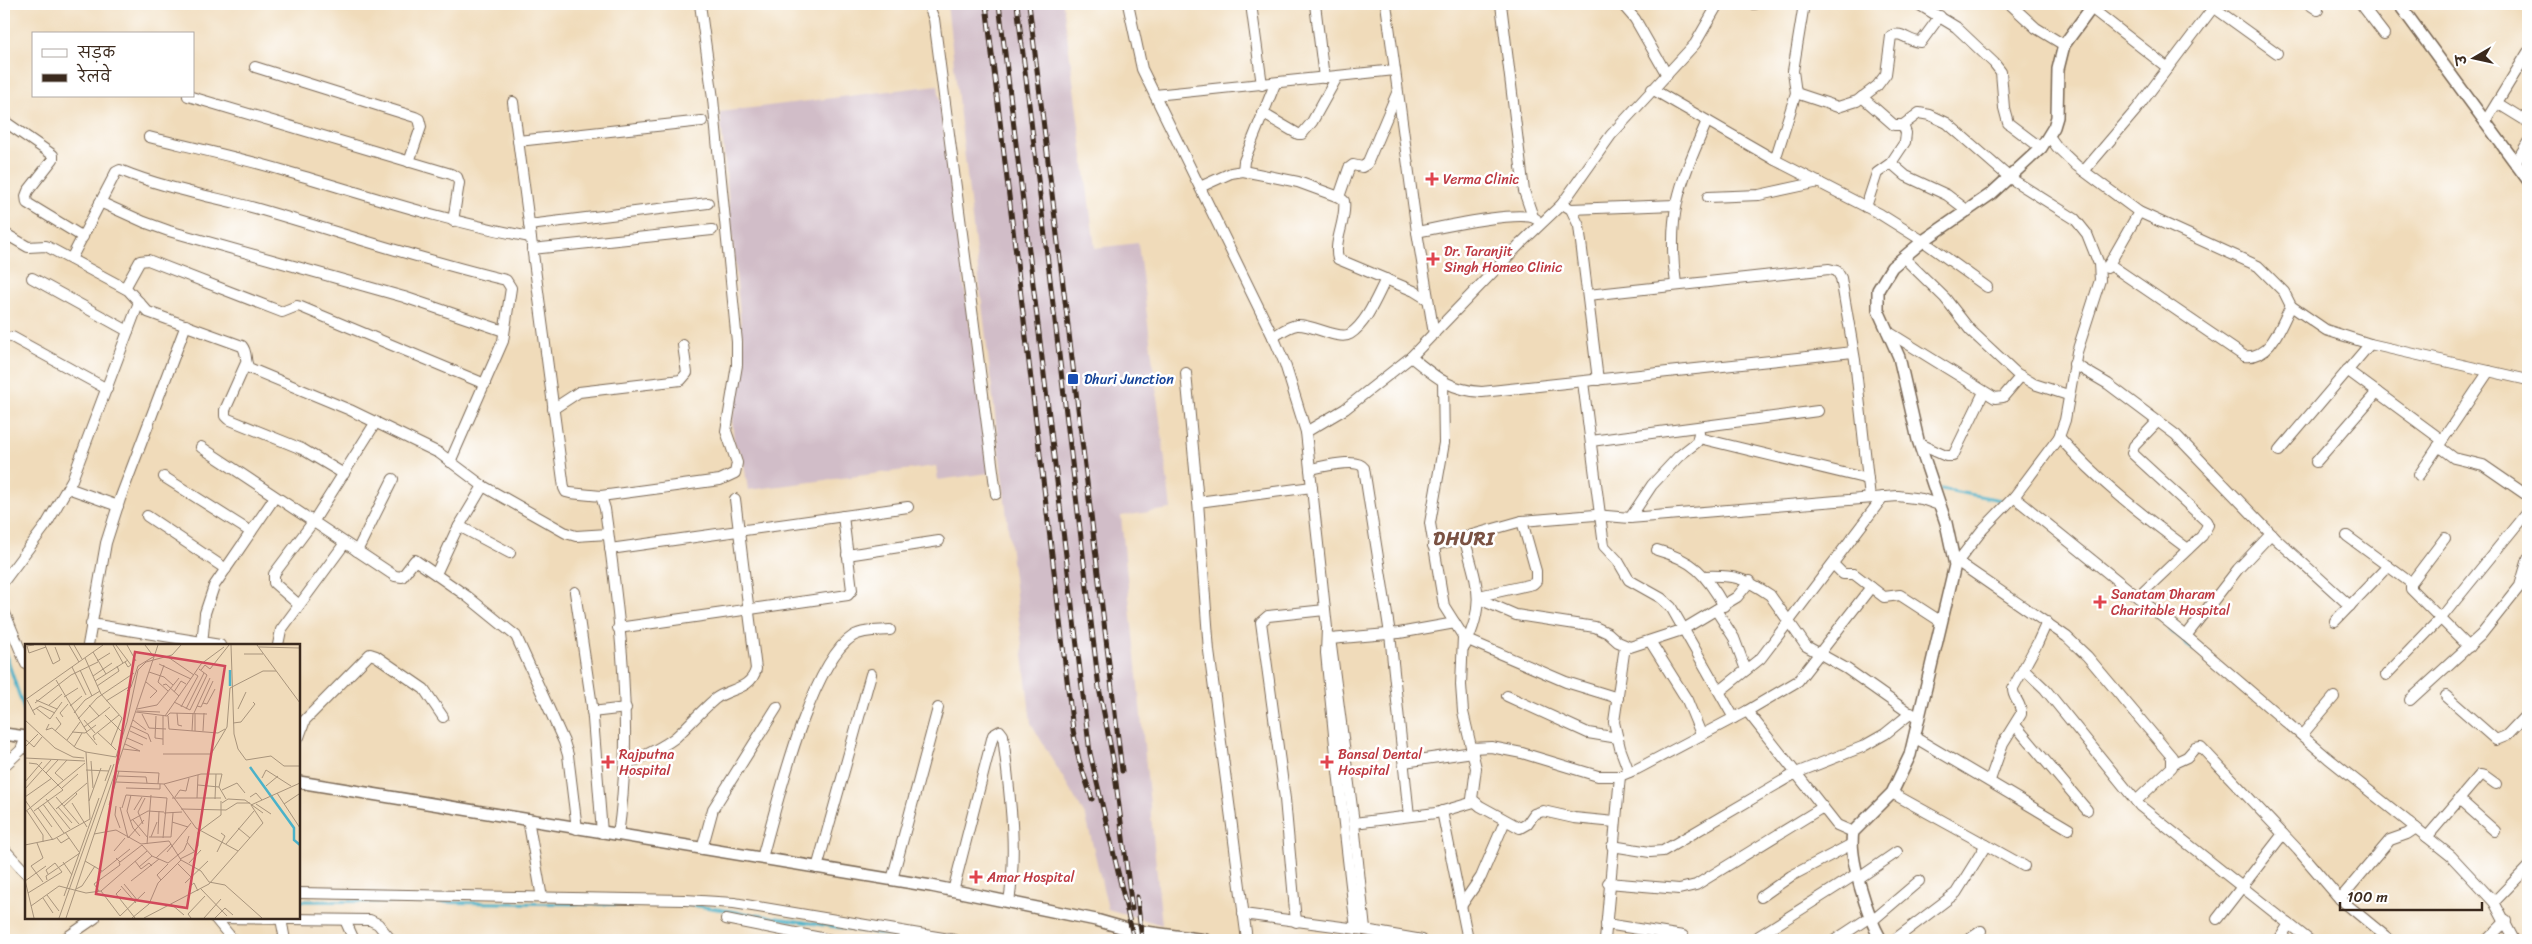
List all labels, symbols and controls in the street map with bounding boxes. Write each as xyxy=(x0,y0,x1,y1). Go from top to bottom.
legend xyxy=(32,32,195,98)
north arrow xyxy=(2450,32,2500,82)
text: सड़क xyxy=(77,40,116,66)
text: उ xyxy=(2448,52,2475,68)
text: रेलवे xyxy=(76,63,112,90)
place label: Verma Clinic xyxy=(1443,167,1520,192)
marker: Verma Clinic xyxy=(1425,172,1439,186)
place label: Dr. Taranjit Singh Homeo Clinic xyxy=(1444,239,1562,280)
marker: Dr. Taranjit Singh Homeo Clinic xyxy=(1426,252,1440,266)
place label: Dhuri Junction xyxy=(1084,367,1174,392)
marker: Dhuri Junction xyxy=(1066,372,1080,386)
district label: DHURI xyxy=(1433,522,1495,555)
place label: Sanatam Dharam Charitable Hospital xyxy=(2111,582,2231,623)
marker: Sanatam Dharam Charitable Hospital xyxy=(2093,595,2107,609)
inset map xyxy=(25,644,300,919)
place label: Rajputna Hospital xyxy=(619,742,674,783)
place label: Bansal Dental Hospital xyxy=(1338,742,1423,783)
marker: Rajputna Hospital xyxy=(601,755,615,769)
marker: Bansal Dental Hospital xyxy=(1320,755,1334,769)
place label: Amar Hospital xyxy=(986,865,1076,890)
marker: Amar Hospital xyxy=(969,870,983,884)
scale bar xyxy=(2340,879,2482,911)
text: 100 m xyxy=(2347,884,2388,910)

